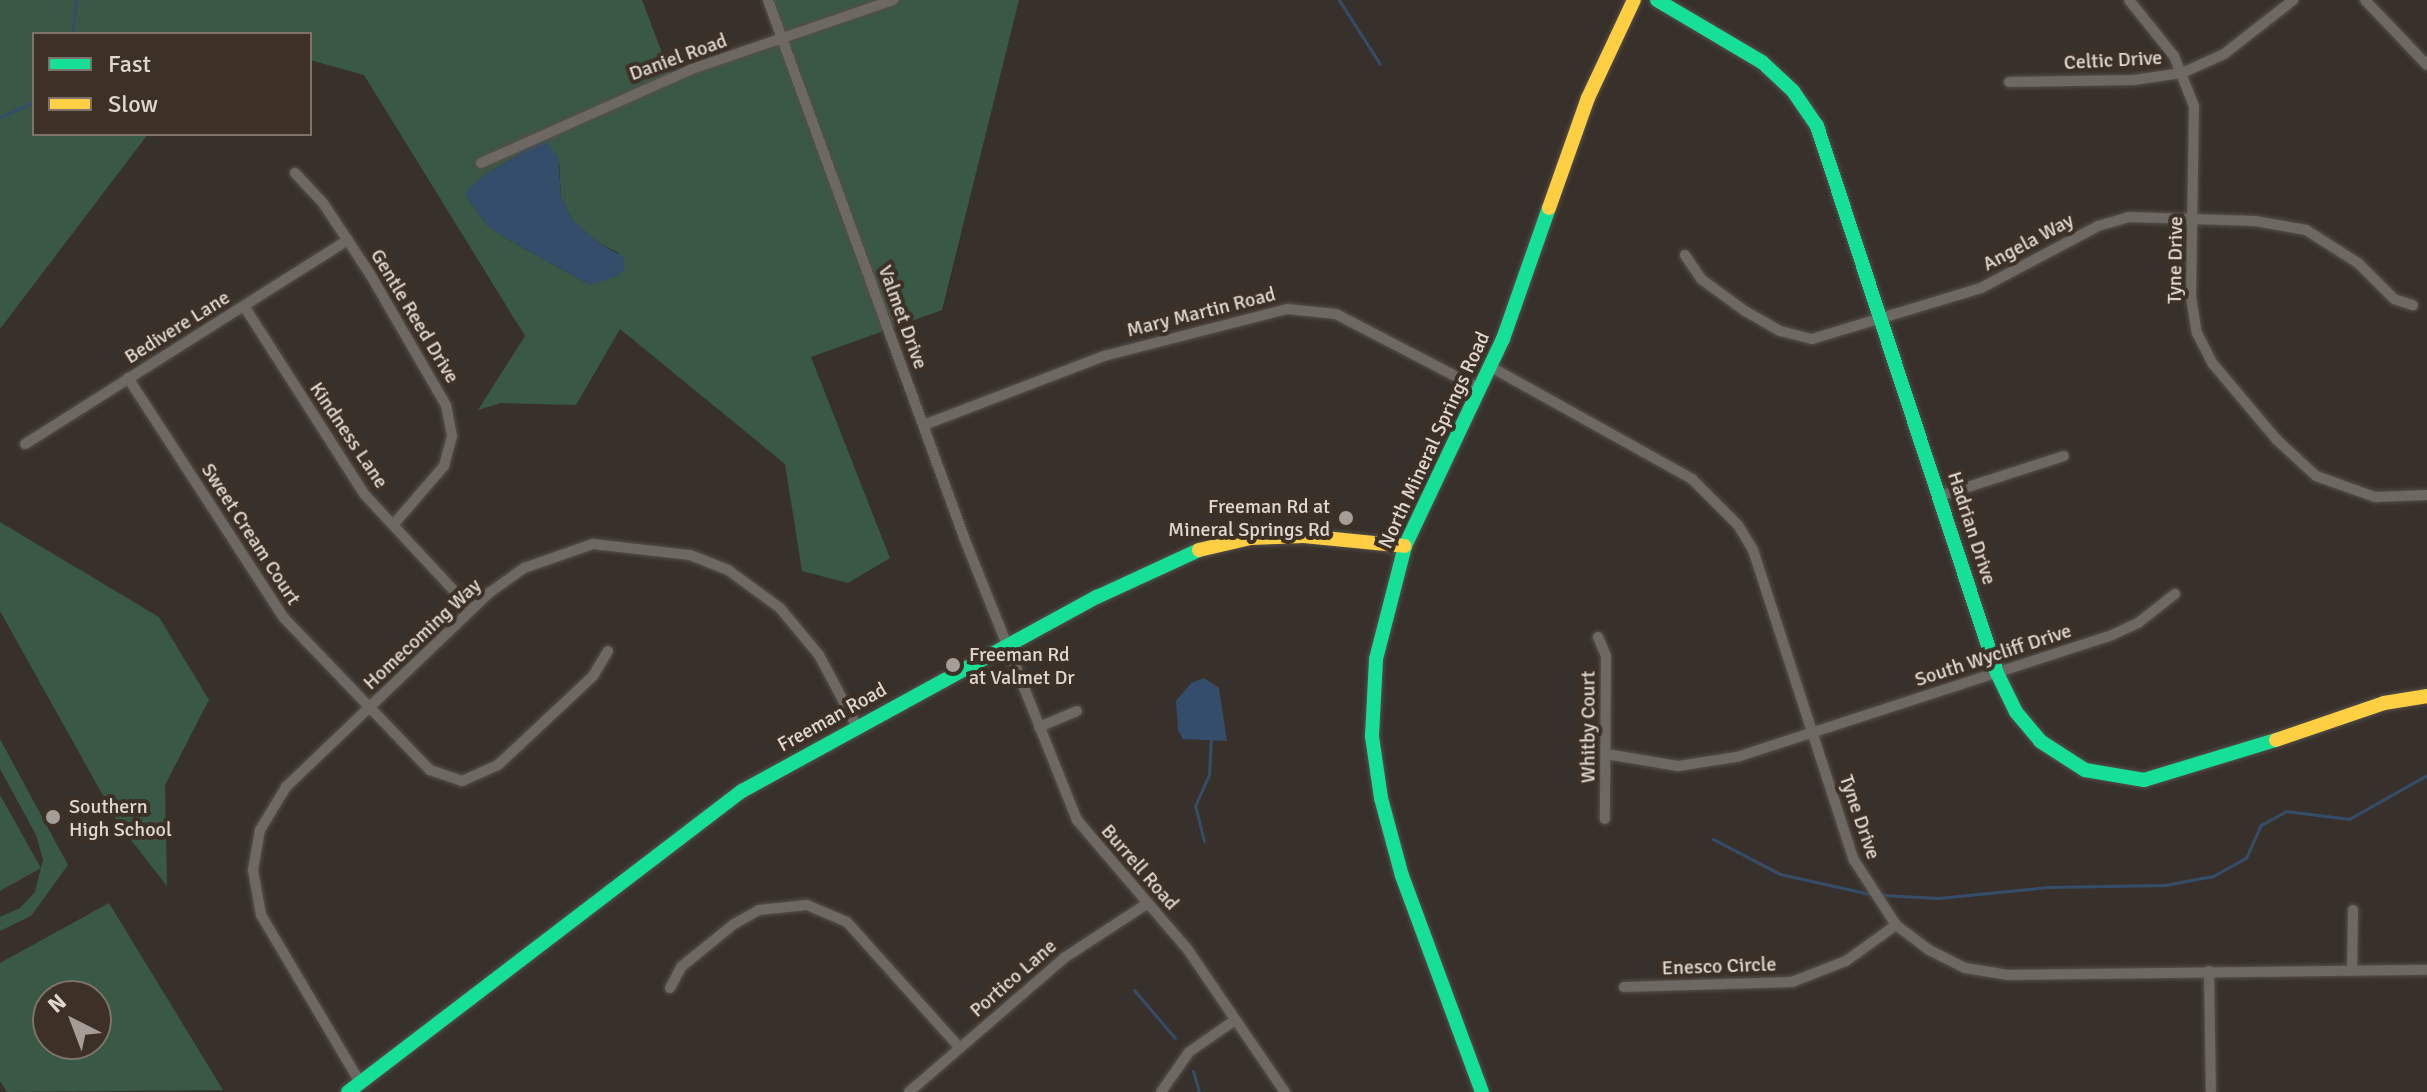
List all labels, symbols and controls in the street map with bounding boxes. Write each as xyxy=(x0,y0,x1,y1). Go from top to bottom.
street label: Daniel Road xyxy=(626,28,730,86)
legend xyxy=(32,32,312,136)
street label: Celtic Drive xyxy=(2063,45,2163,75)
text: Fast xyxy=(108,49,151,79)
text: Slow xyxy=(108,89,158,119)
street label: Angela Way xyxy=(1978,208,2078,276)
street label: Tyne Drive xyxy=(2162,216,2188,304)
street label: Gentle Reed Drive xyxy=(365,245,465,387)
street label: Valmet Drive xyxy=(873,262,933,372)
street label: Mary Martin Road xyxy=(1124,282,1278,342)
street label: Bedivere Lane xyxy=(120,285,234,369)
street label: North Mineral Springs Road xyxy=(1373,328,1495,552)
street label: Kindness Lane xyxy=(305,377,393,493)
street label: Sweet Cream Court xyxy=(196,459,306,609)
street label: Hadrian Drive xyxy=(1942,468,2002,588)
place label: Freeman Rd at Mineral Springs Rd xyxy=(1168,494,1330,541)
marker: Freeman Rd at Mineral Springs Rd xyxy=(1337,509,1355,527)
street label: Homecoming Way xyxy=(358,573,486,695)
street label: South Wycliff Drive xyxy=(1912,618,2074,692)
place label: Freeman Rd at Valmet Dr xyxy=(969,642,1075,689)
marker: Freeman Rd at Valmet Dr xyxy=(944,656,962,674)
street label: Whitby Court xyxy=(1576,671,1600,783)
street label: Freeman Road xyxy=(773,677,891,757)
street label: Tyne Drive xyxy=(1834,772,1886,862)
place label: Southern High School xyxy=(69,794,172,841)
marker: Southern High School xyxy=(44,808,62,826)
street label: Burrell Road xyxy=(1096,819,1184,915)
street label: Portico Lane xyxy=(965,934,1061,1022)
street label: Enesco Circle xyxy=(1661,952,1777,980)
north arrow xyxy=(32,980,112,1060)
text: N xyxy=(42,988,72,1018)

